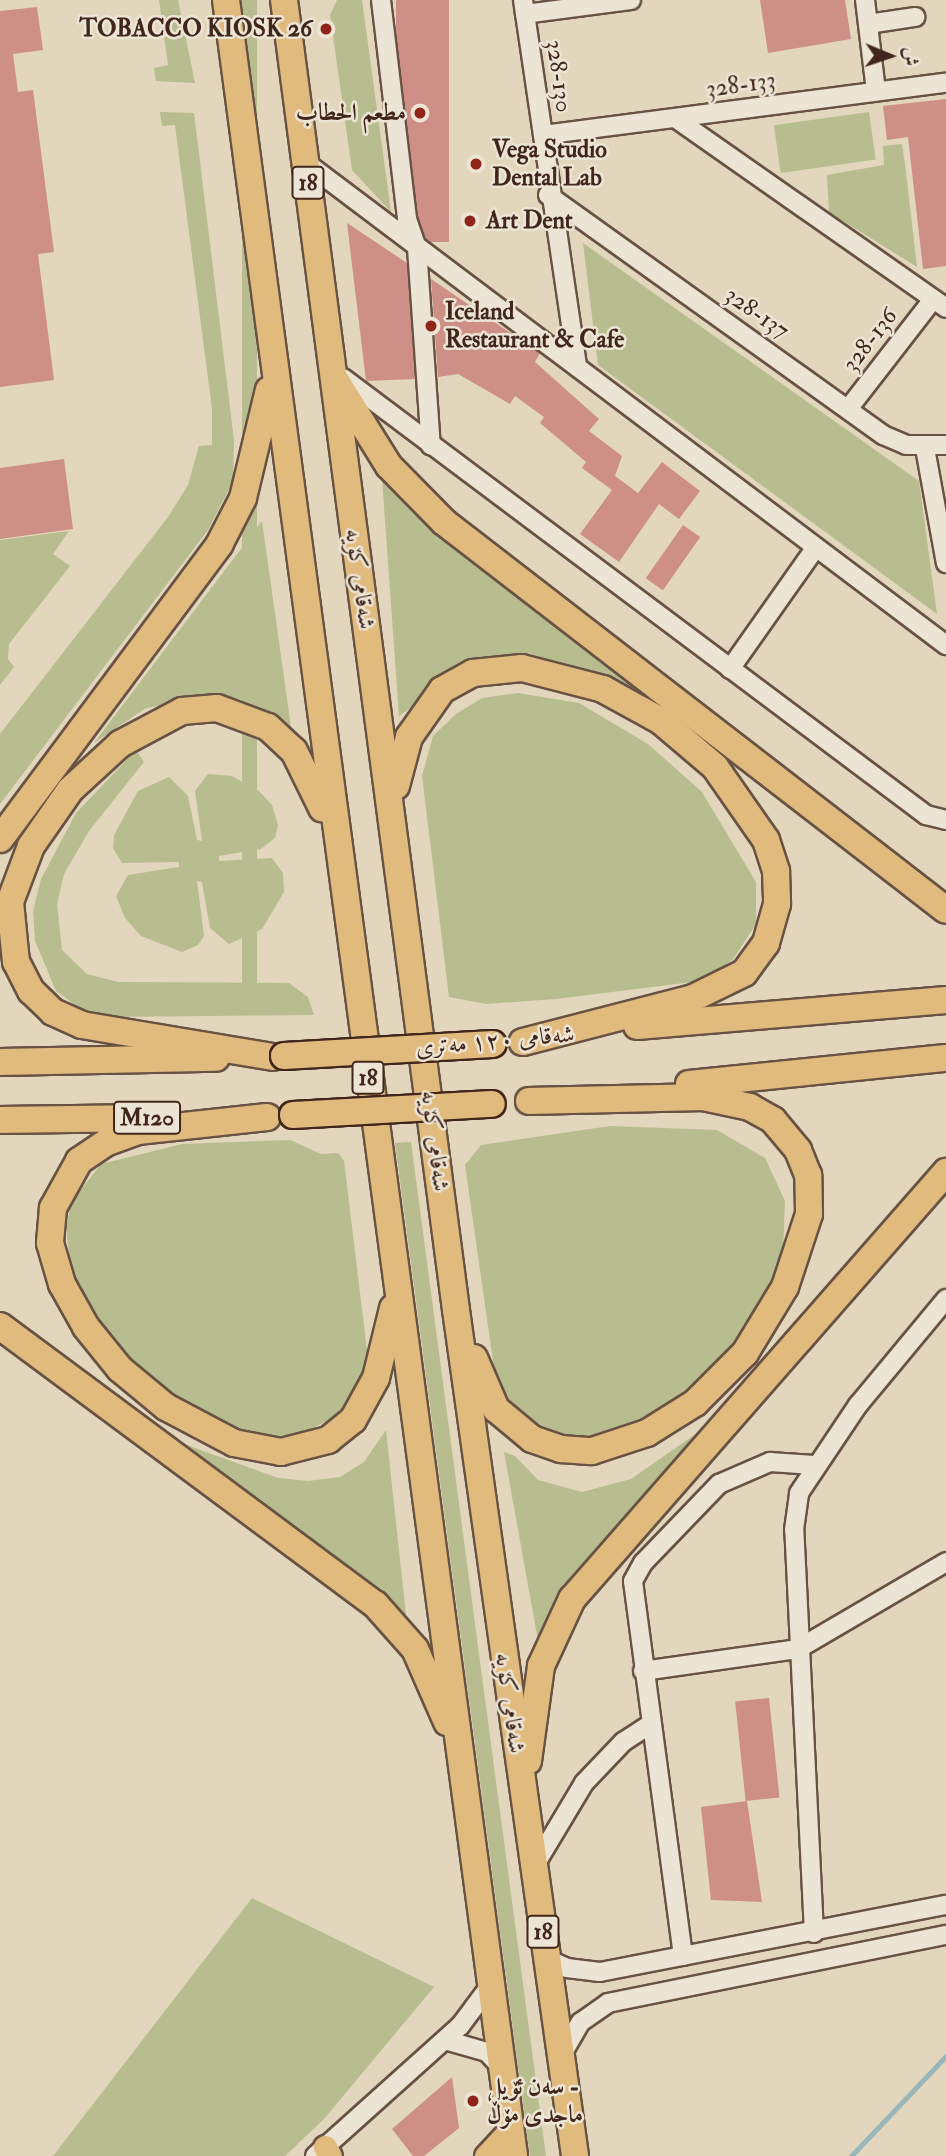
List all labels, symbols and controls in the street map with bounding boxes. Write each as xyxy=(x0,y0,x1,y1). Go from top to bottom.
place label: TOBACCO KIOSK 26 xyxy=(79,15,312,43)
marker: TOBACCO KIOSK 26 xyxy=(318,21,334,37)
north arrow xyxy=(855,21,925,91)
street label: 328-130 xyxy=(540,38,578,114)
text: ش xyxy=(899,47,923,67)
street label: 328-133 xyxy=(704,66,778,104)
place label: مطعم الحطاب xyxy=(296,99,406,127)
marker: مطعم الحطاب xyxy=(412,105,428,121)
place label: Vega Studio Dental Lab xyxy=(492,136,607,192)
marker: Vega Studio Dental Lab xyxy=(466,154,486,174)
road number: 18 xyxy=(290,164,326,202)
place label: Art Dent xyxy=(486,207,573,235)
marker: Art Dent xyxy=(460,211,480,231)
street label: 328-137 xyxy=(719,281,795,345)
place label: Iceland Restaurant & Cafe xyxy=(445,298,624,354)
street label: 328-136 xyxy=(836,303,904,377)
marker: Iceland Restaurant & Cafe xyxy=(423,318,439,334)
street label: شەقامی کۆیە xyxy=(339,527,381,631)
street label: شەقامی ١٢٠ مەتری xyxy=(414,1020,576,1062)
road number: 18 xyxy=(350,1058,386,1098)
street label: شەقامی کۆیە xyxy=(415,1089,455,1193)
road number: M120 xyxy=(112,1098,182,1138)
street label: شەقامی کۆیە xyxy=(489,1651,531,1755)
road number: 18 xyxy=(526,1912,560,1952)
place label: سەن ئۆیل - ماجدی مۆڵ xyxy=(487,2073,583,2129)
marker: سەن ئۆیل - ماجدی مۆڵ xyxy=(465,2093,481,2109)

